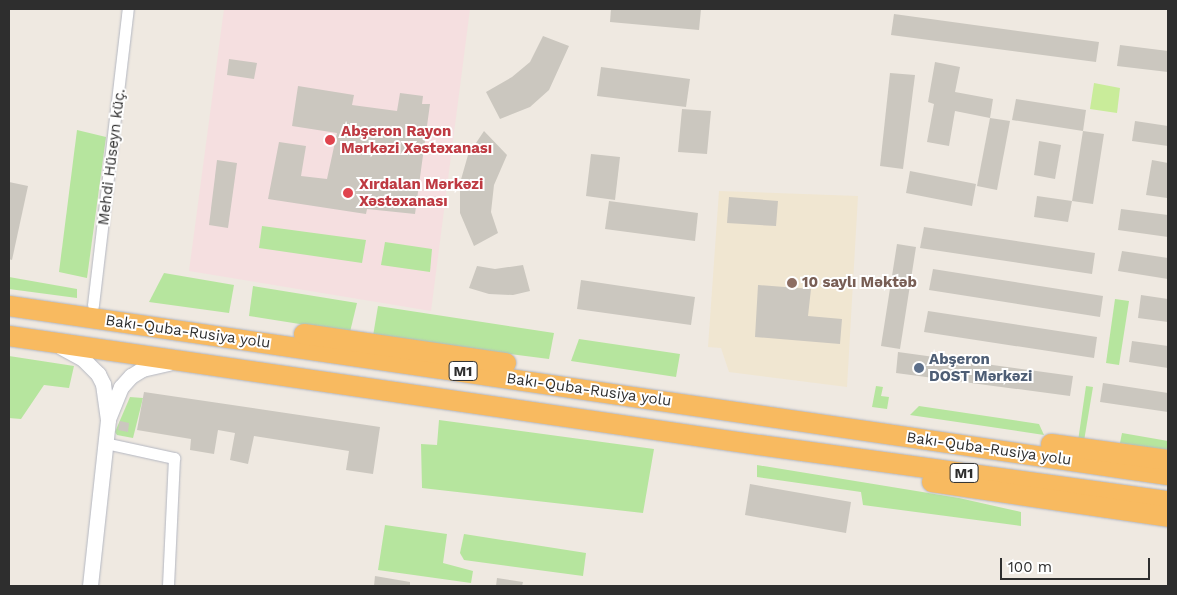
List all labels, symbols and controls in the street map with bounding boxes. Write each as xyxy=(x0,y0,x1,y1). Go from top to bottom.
street label: Mehdi Hüseyn küç. xyxy=(95,88,129,226)
place label: Abşeron Rayon Mərkəzi Xəstəxanası xyxy=(341,122,492,157)
marker: Abşeron Rayon Mərkəzi Xəstəxanası xyxy=(323,133,337,147)
place label: Xırdalan Mərkəzi Xəstəxanası xyxy=(359,175,483,210)
marker: Xırdalan Mərkəzi Xəstəxanası xyxy=(341,186,355,200)
place label: 10 saylı Məktəb xyxy=(802,274,917,292)
marker: 10 saylı Məktəb xyxy=(786,277,798,289)
street label: Bakı-Quba-Rusiya yolu xyxy=(104,311,272,353)
place label: Abşeron DOST Mərkəzi xyxy=(929,350,1033,385)
road number: M1 xyxy=(448,360,478,382)
marker: Abşeron DOST Mərkəzi xyxy=(913,362,925,374)
street label: Bakı-Quba-Rusiya yolu xyxy=(505,369,673,411)
street label: Bakı-Quba-Rusiya yolu xyxy=(905,428,1073,470)
road number: M1 xyxy=(949,462,979,484)
scale bar xyxy=(1002,548,1152,580)
text: 100 m xyxy=(1008,558,1052,576)

